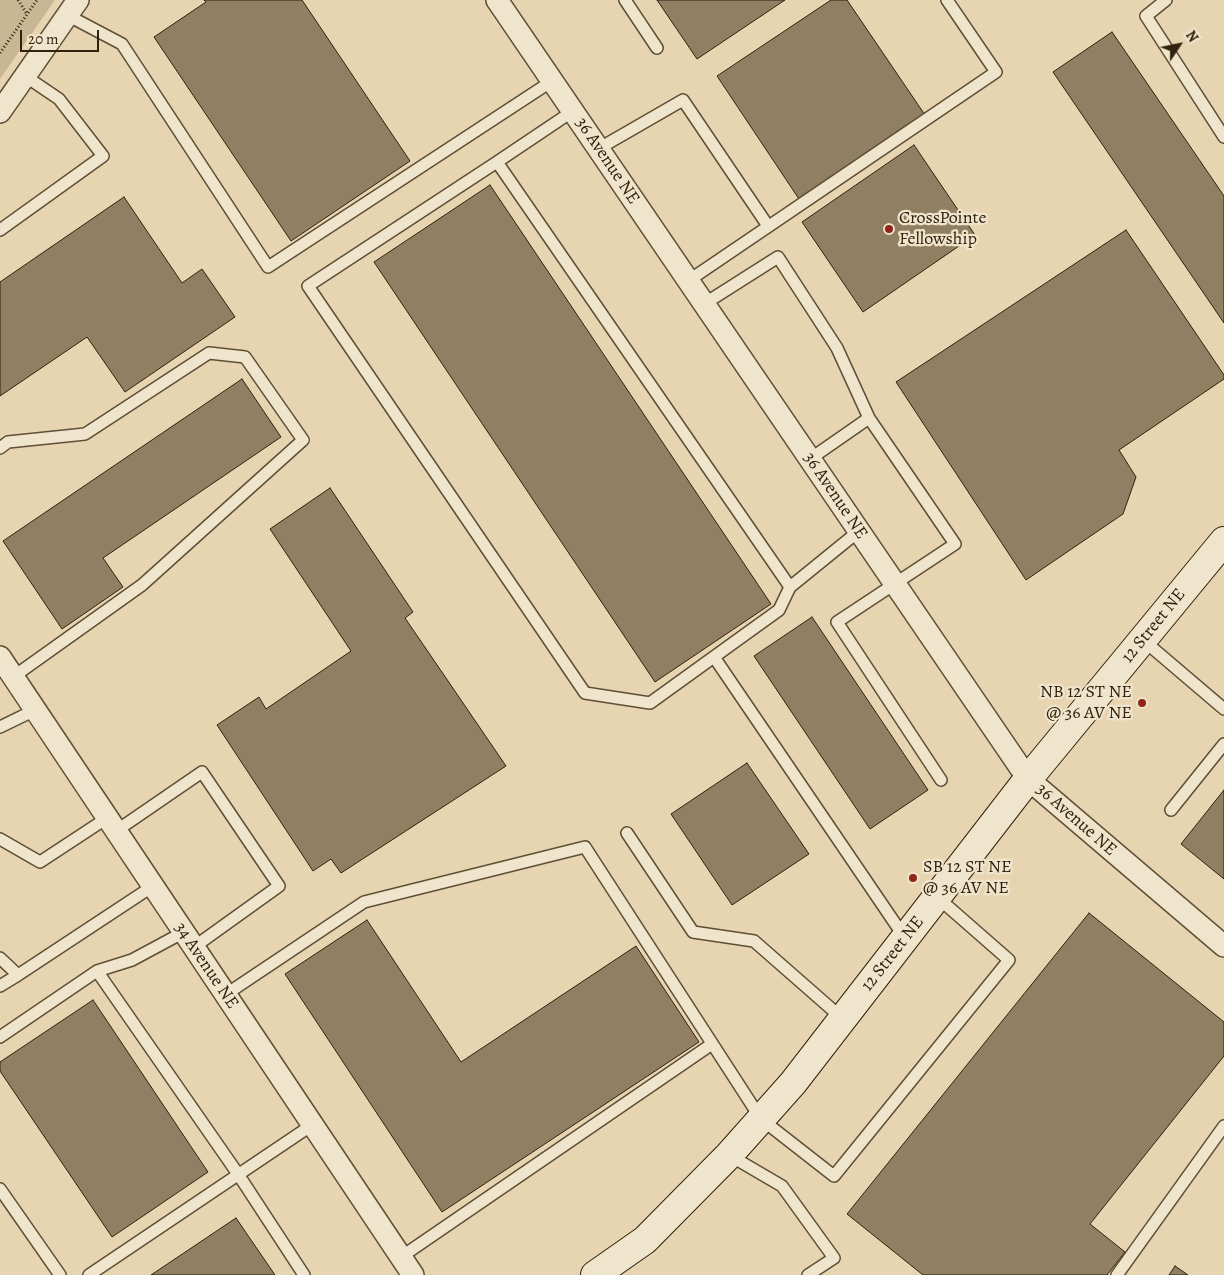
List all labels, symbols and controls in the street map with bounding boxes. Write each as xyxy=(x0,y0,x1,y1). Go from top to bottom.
scale bar xyxy=(22,20,101,52)
north arrow xyxy=(1154,20,1204,70)
text: N xyxy=(1181,27,1203,46)
text: 20 m xyxy=(28,29,59,49)
street label: 36 Avenue NE xyxy=(570,113,644,209)
place label: CrossPointe Fellowship xyxy=(899,208,987,250)
marker: CrossPointe Fellowship xyxy=(883,223,895,235)
street label: 36 Avenue NE xyxy=(798,448,872,544)
street label: 12 Street NE xyxy=(1117,584,1191,668)
place label: NB 12 ST NE @ 36 AV NE xyxy=(1040,682,1132,724)
marker: NB 12 ST NE @ 36 AV NE xyxy=(1136,697,1148,709)
street label: 36 Avenue NE xyxy=(1031,779,1121,861)
place label: SB 12 ST NE @ 36 AV NE xyxy=(923,857,1012,900)
marker: SB 12 ST NE @ 36 AV NE xyxy=(907,872,919,884)
street label: 12 Street NE xyxy=(857,912,929,996)
street label: 34 Avenue NE xyxy=(169,919,243,1013)

